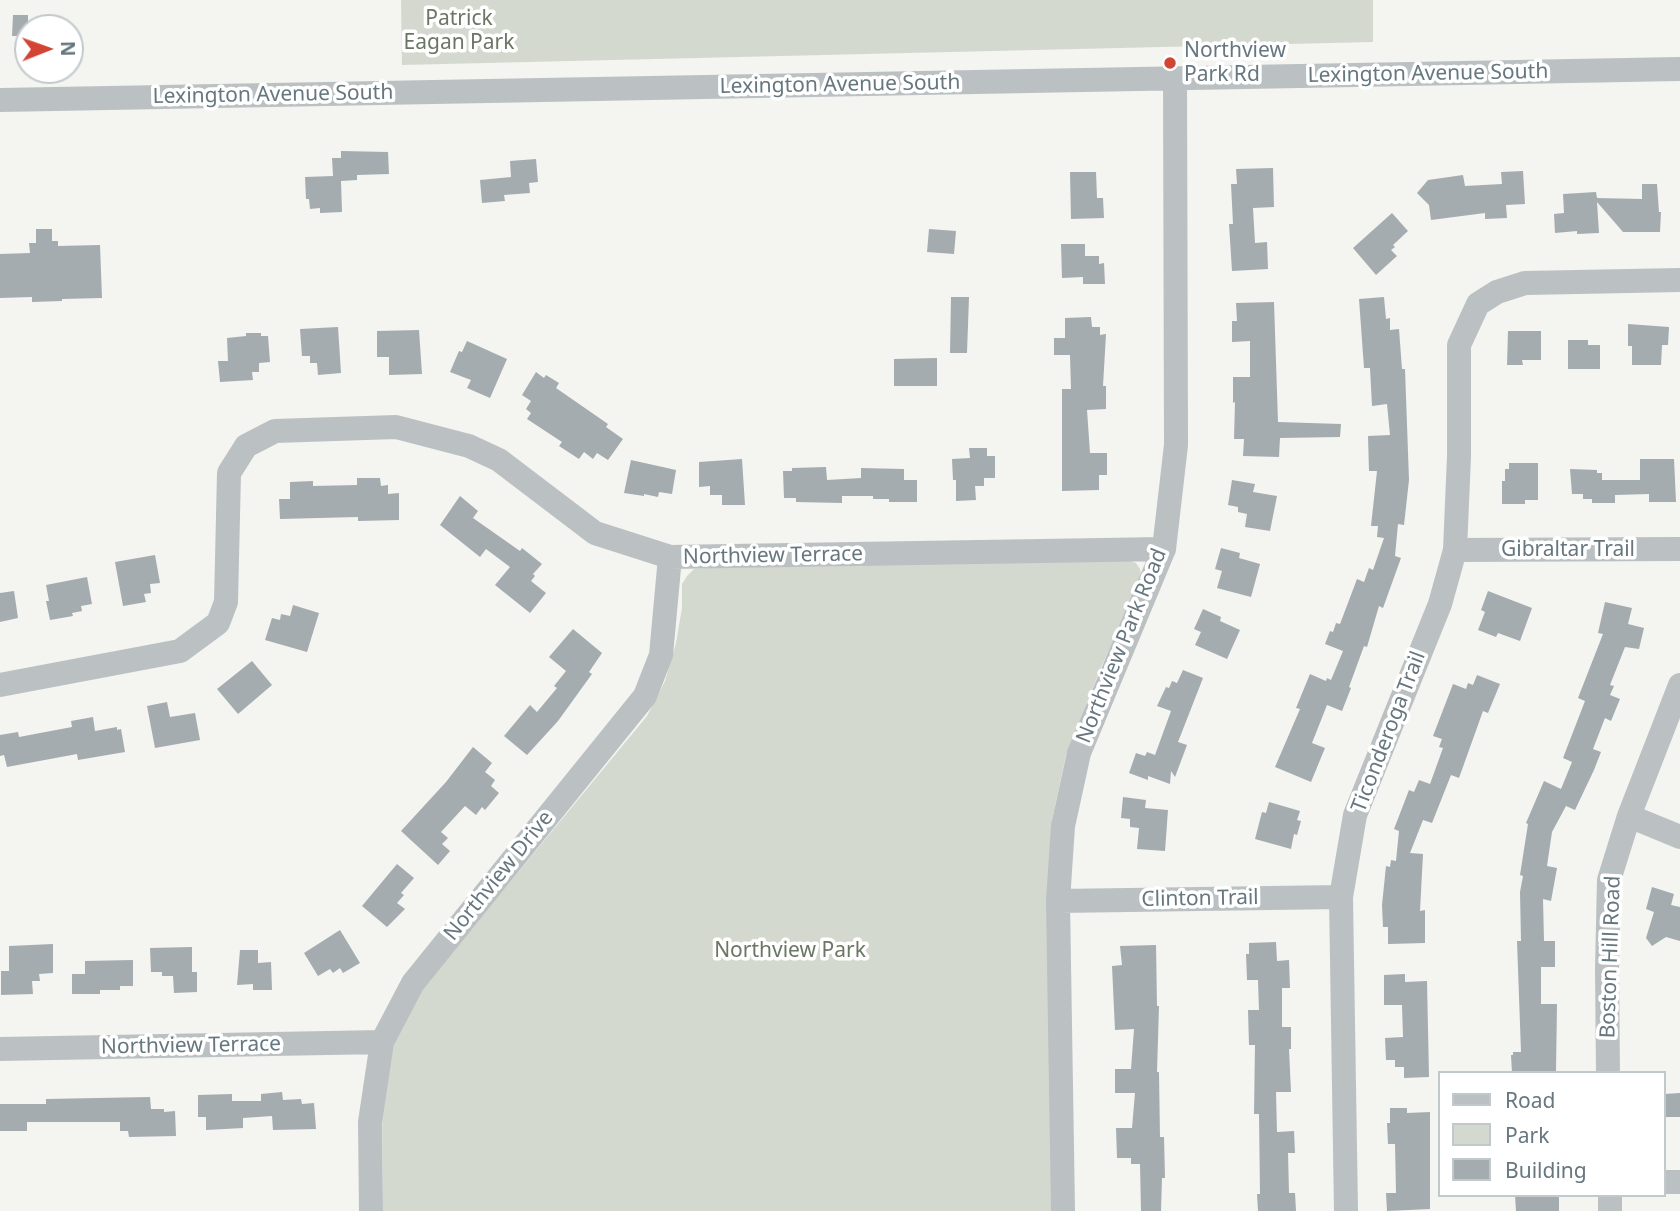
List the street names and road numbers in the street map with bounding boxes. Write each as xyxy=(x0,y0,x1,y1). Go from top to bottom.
street label: Lexington Avenue South xyxy=(1308,59,1548,89)
street label: Lexington Avenue South xyxy=(720,70,960,100)
street label: Lexington Avenue South xyxy=(153,80,393,110)
street label: Gibraltar Trail xyxy=(1501,537,1635,563)
street label: Northview Terrace xyxy=(683,542,863,570)
street label: Northview Park Road xyxy=(1071,545,1173,747)
street label: Ticonderoga Trail xyxy=(1347,648,1431,816)
street label: Northview Drive xyxy=(439,806,559,946)
street label: Boston Hill Road xyxy=(1596,875,1626,1039)
street label: Clinton Trail xyxy=(1141,885,1259,913)
street label: Northview Terrace xyxy=(101,1032,281,1060)

